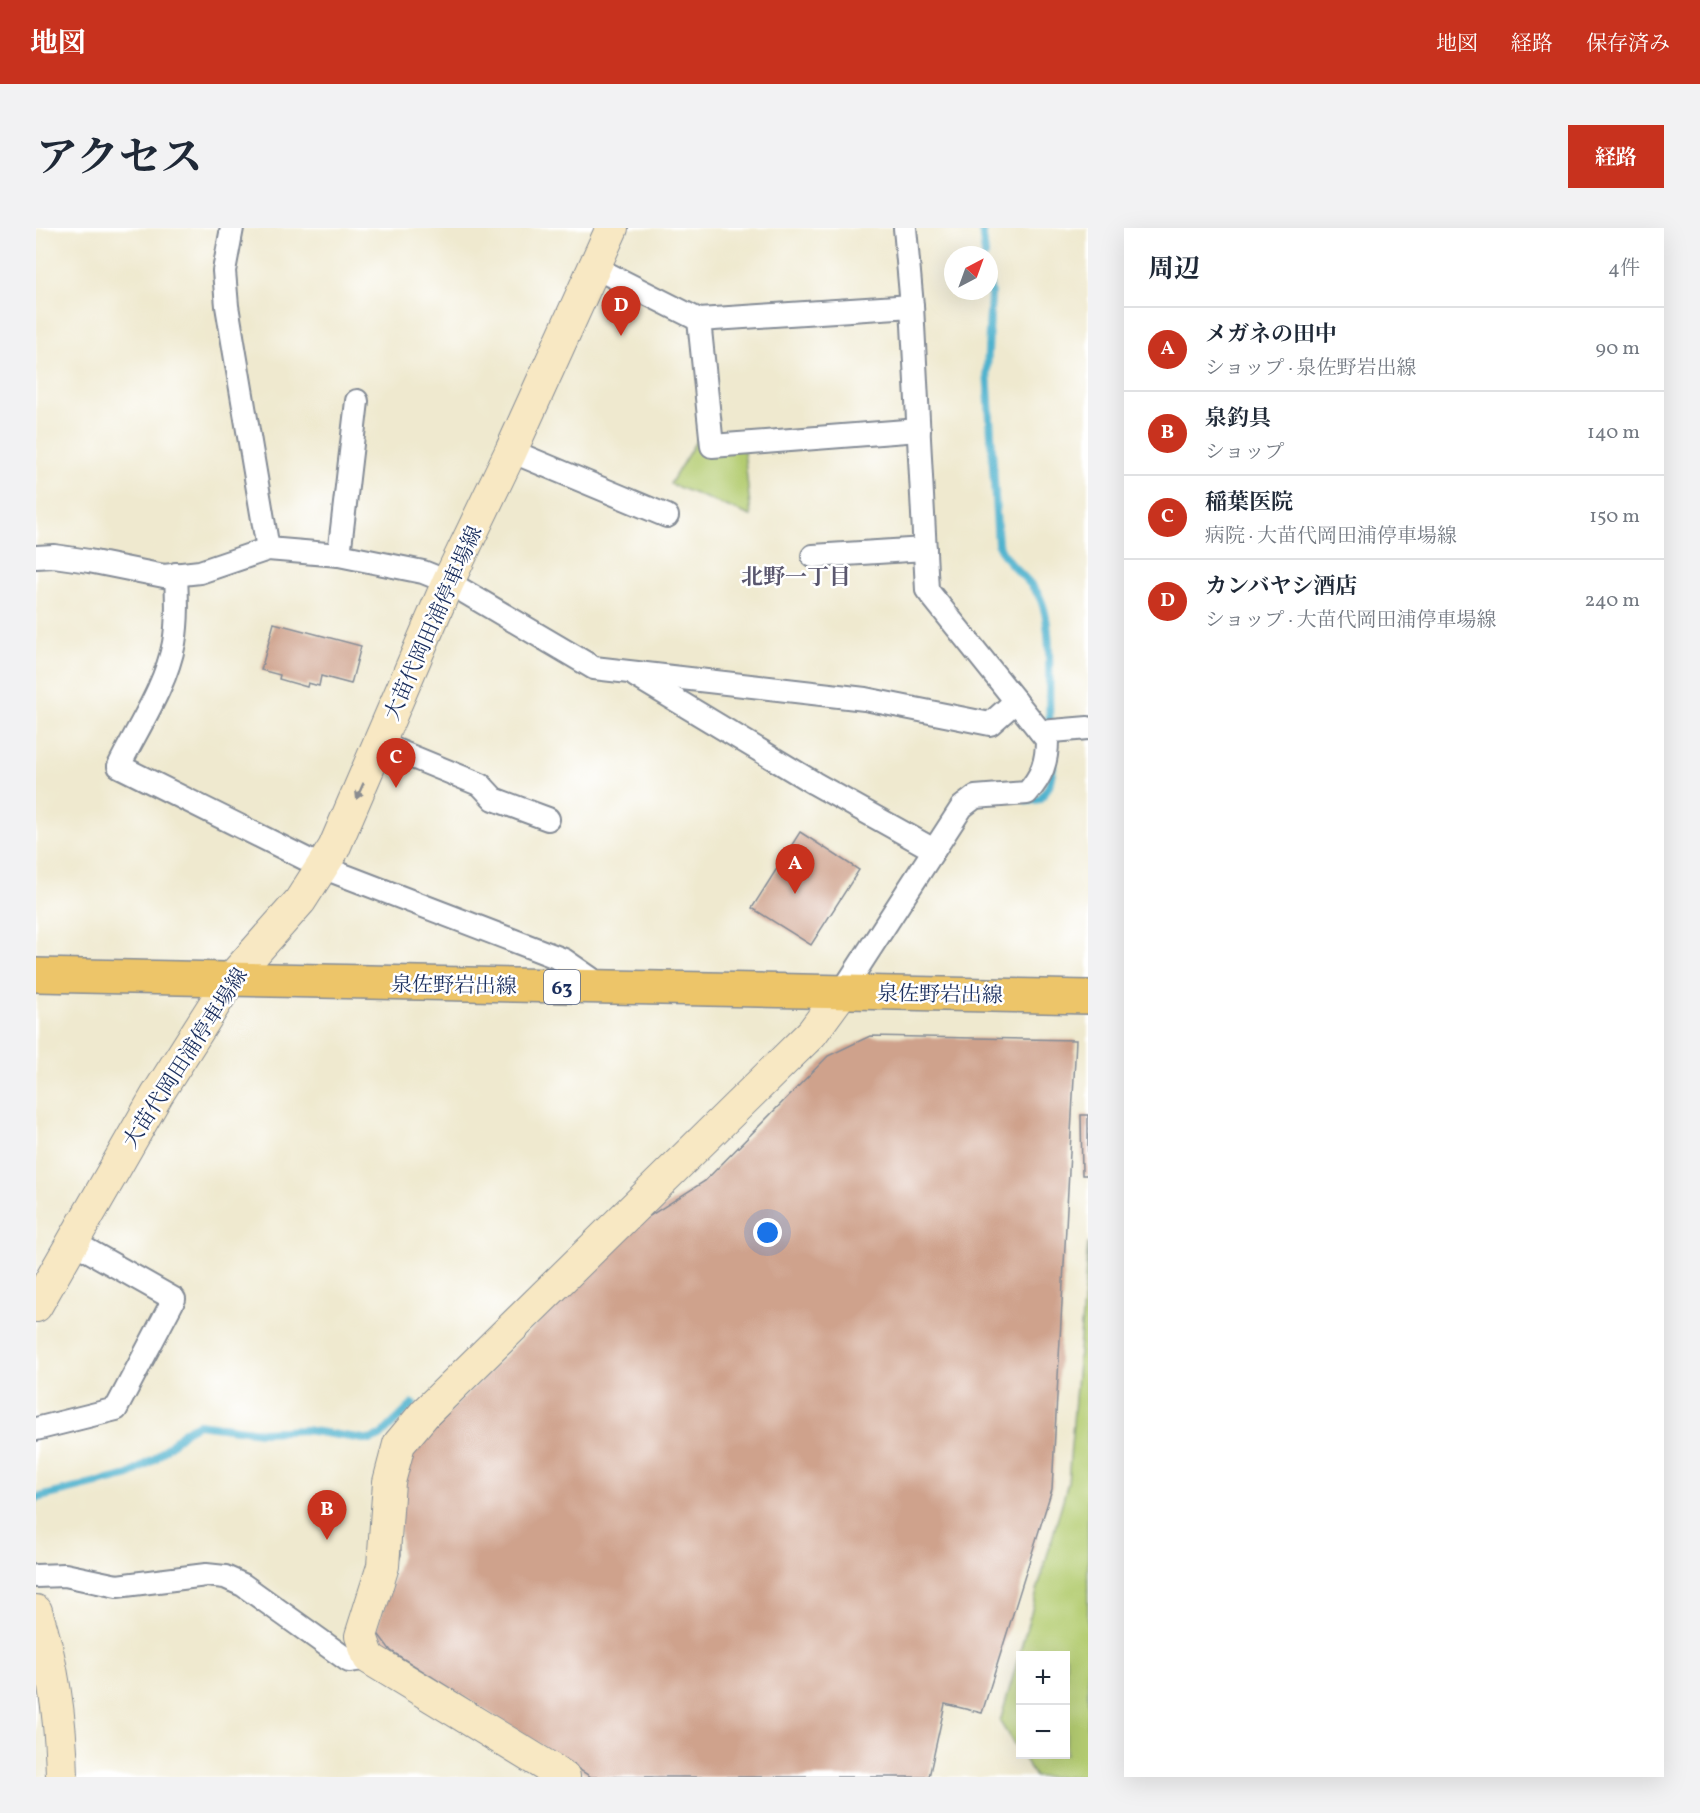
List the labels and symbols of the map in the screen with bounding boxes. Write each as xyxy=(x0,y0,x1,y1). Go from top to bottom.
north arrow xyxy=(944,246,998,300)
pin: D xyxy=(602,286,640,336)
street label: 大苗代岡田浦停車場線 xyxy=(378,522,490,725)
district label: 北野一丁目 xyxy=(741,563,851,594)
pin: C xyxy=(376,738,416,788)
one-way arrow xyxy=(355,782,365,800)
pin: A xyxy=(776,844,814,894)
street label: 大苗代岡田浦停車場線 xyxy=(117,963,256,1155)
road number: 63 xyxy=(544,970,580,1004)
street label: 泉佐野岩出線 xyxy=(391,971,517,1002)
street label: 泉佐野岩出線 xyxy=(877,980,1003,1011)
your location xyxy=(753,1218,782,1247)
pin: B xyxy=(308,1490,346,1540)

